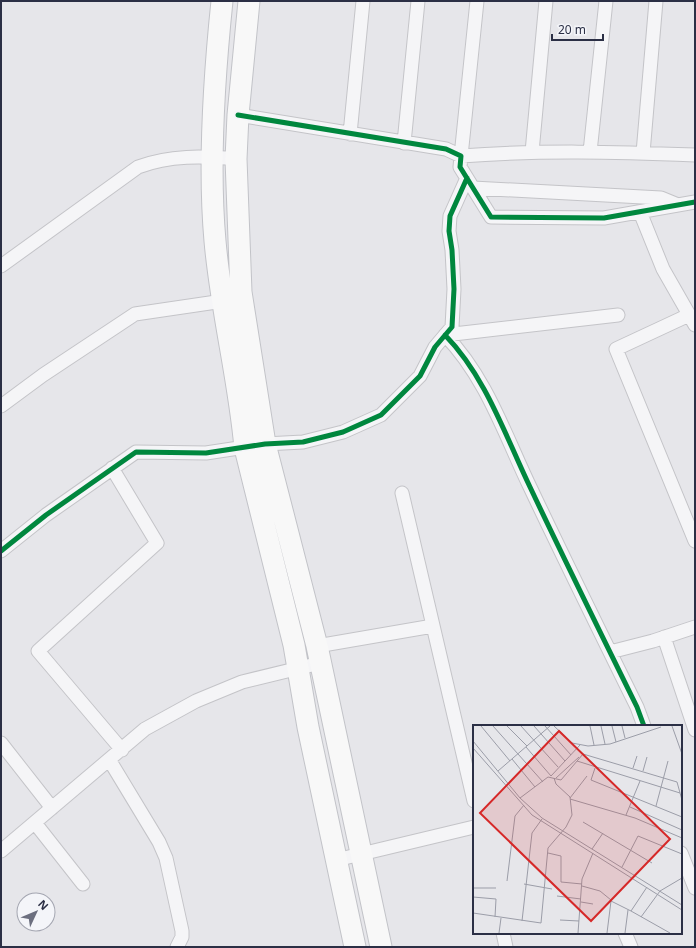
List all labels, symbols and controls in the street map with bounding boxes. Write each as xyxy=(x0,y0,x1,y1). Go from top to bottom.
scale bar xyxy=(552,16,603,42)
text: 20 m xyxy=(558,21,586,38)
inset map xyxy=(473,725,682,934)
north arrow xyxy=(16,892,56,932)
text: N xyxy=(35,896,52,913)

